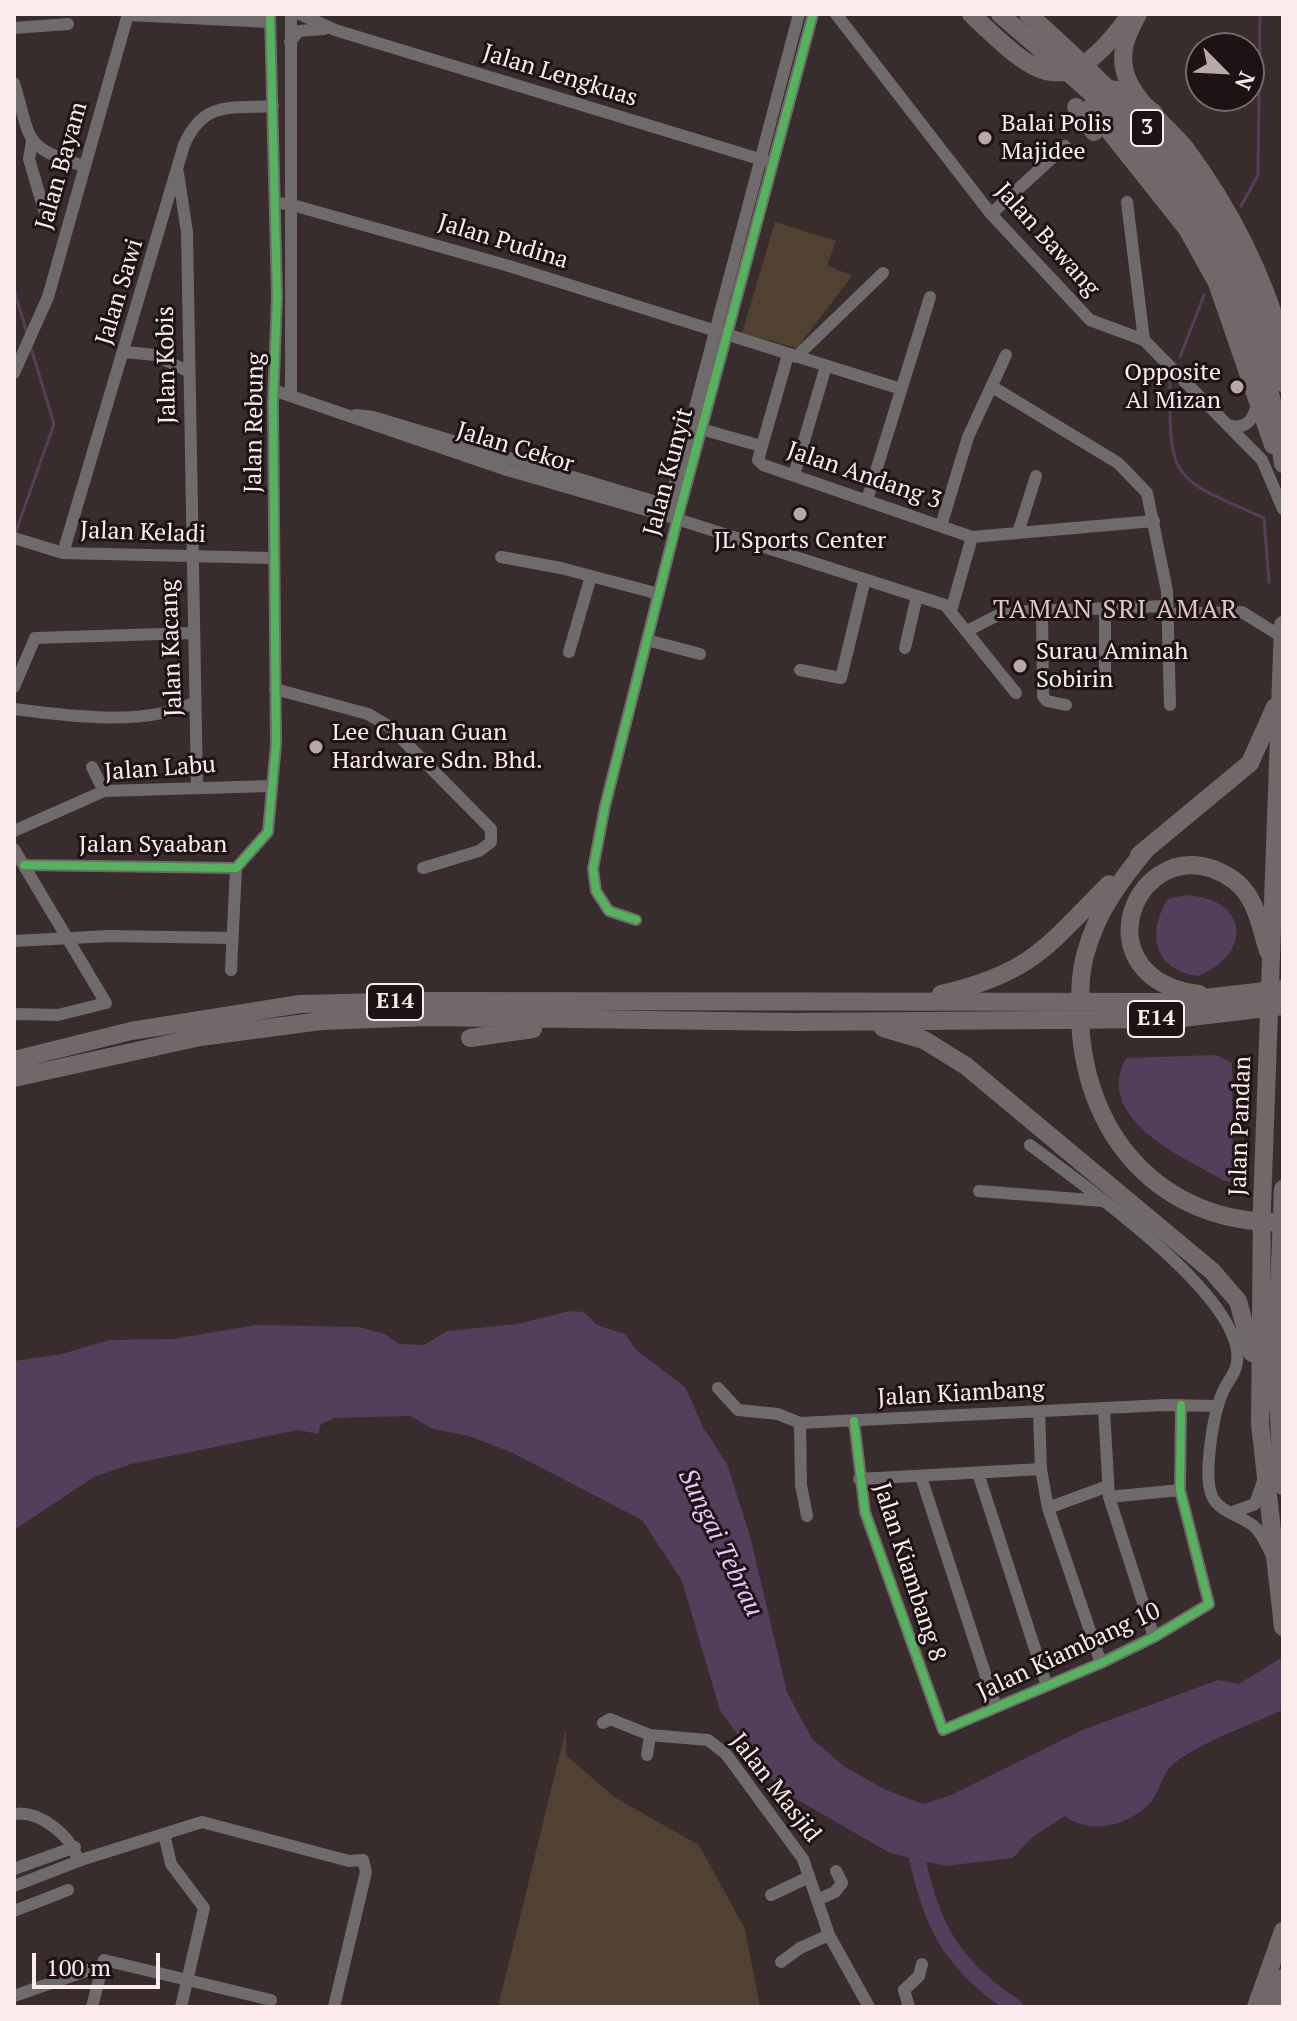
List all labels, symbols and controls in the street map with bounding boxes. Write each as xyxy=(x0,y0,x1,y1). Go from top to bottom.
north arrow xyxy=(1185,32,1265,112)
street label: Jalan Lengkuas xyxy=(479,39,641,113)
text: N xyxy=(1229,68,1262,95)
street label: Jalan Bayam xyxy=(30,99,94,233)
place label: Balai Polis Majidee xyxy=(1001,110,1112,166)
road number: 3 xyxy=(1131,110,1163,146)
marker: Balai Polis Majidee xyxy=(976,129,994,147)
street label: Jalan Bawang xyxy=(988,177,1106,303)
street label: Jalan Pudina xyxy=(434,209,572,275)
street label: Jalan Sawi xyxy=(90,235,150,349)
street label: Jalan Kobis xyxy=(152,306,182,424)
street label: Jalan Rebung xyxy=(239,353,271,493)
place label: Opposite Al Mizan xyxy=(1124,359,1221,415)
marker: Opposite Al Mizan xyxy=(1228,378,1246,396)
street label: Jalan Kunyit xyxy=(638,405,700,539)
street label: Jalan Cekor xyxy=(453,417,577,479)
street label: Jalan Andang 3 xyxy=(783,436,945,516)
marker: JL Sports Center xyxy=(791,505,809,523)
street label: Jalan Keladi xyxy=(80,516,206,550)
place label: JL Sports Center xyxy=(714,527,886,555)
street label: Jalan Kacang xyxy=(155,579,189,717)
district label: TAMAN SRI AMAR xyxy=(993,595,1239,627)
place label: Surau Aminah Sobirin xyxy=(1036,638,1188,694)
marker: Surau Aminah Sobirin xyxy=(1011,657,1029,675)
place label: Lee Chuan Guan Hardware Sdn. Bhd. xyxy=(332,719,543,775)
marker: Lee Chuan Guan Hardware Sdn. Bhd. xyxy=(307,738,325,756)
street label: Jalan Labu xyxy=(103,751,217,787)
street label: Jalan Syaaban xyxy=(79,831,227,859)
road number: E14 xyxy=(367,984,423,1020)
road number: E14 xyxy=(1128,1001,1184,1037)
street label: Jalan Pandan xyxy=(1224,1055,1258,1197)
street label: Jalan Kiambang xyxy=(877,1375,1045,1413)
water label: Sungai Tebrau xyxy=(671,1464,769,1622)
street label: Jalan Kiambang 8 xyxy=(867,1479,951,1665)
street label: Jalan Kiambang 10 xyxy=(973,1597,1165,1707)
street label: Jalan Masjid xyxy=(723,1728,827,1848)
scale bar xyxy=(36,1937,164,1987)
text: 100 m xyxy=(46,1951,111,1983)

